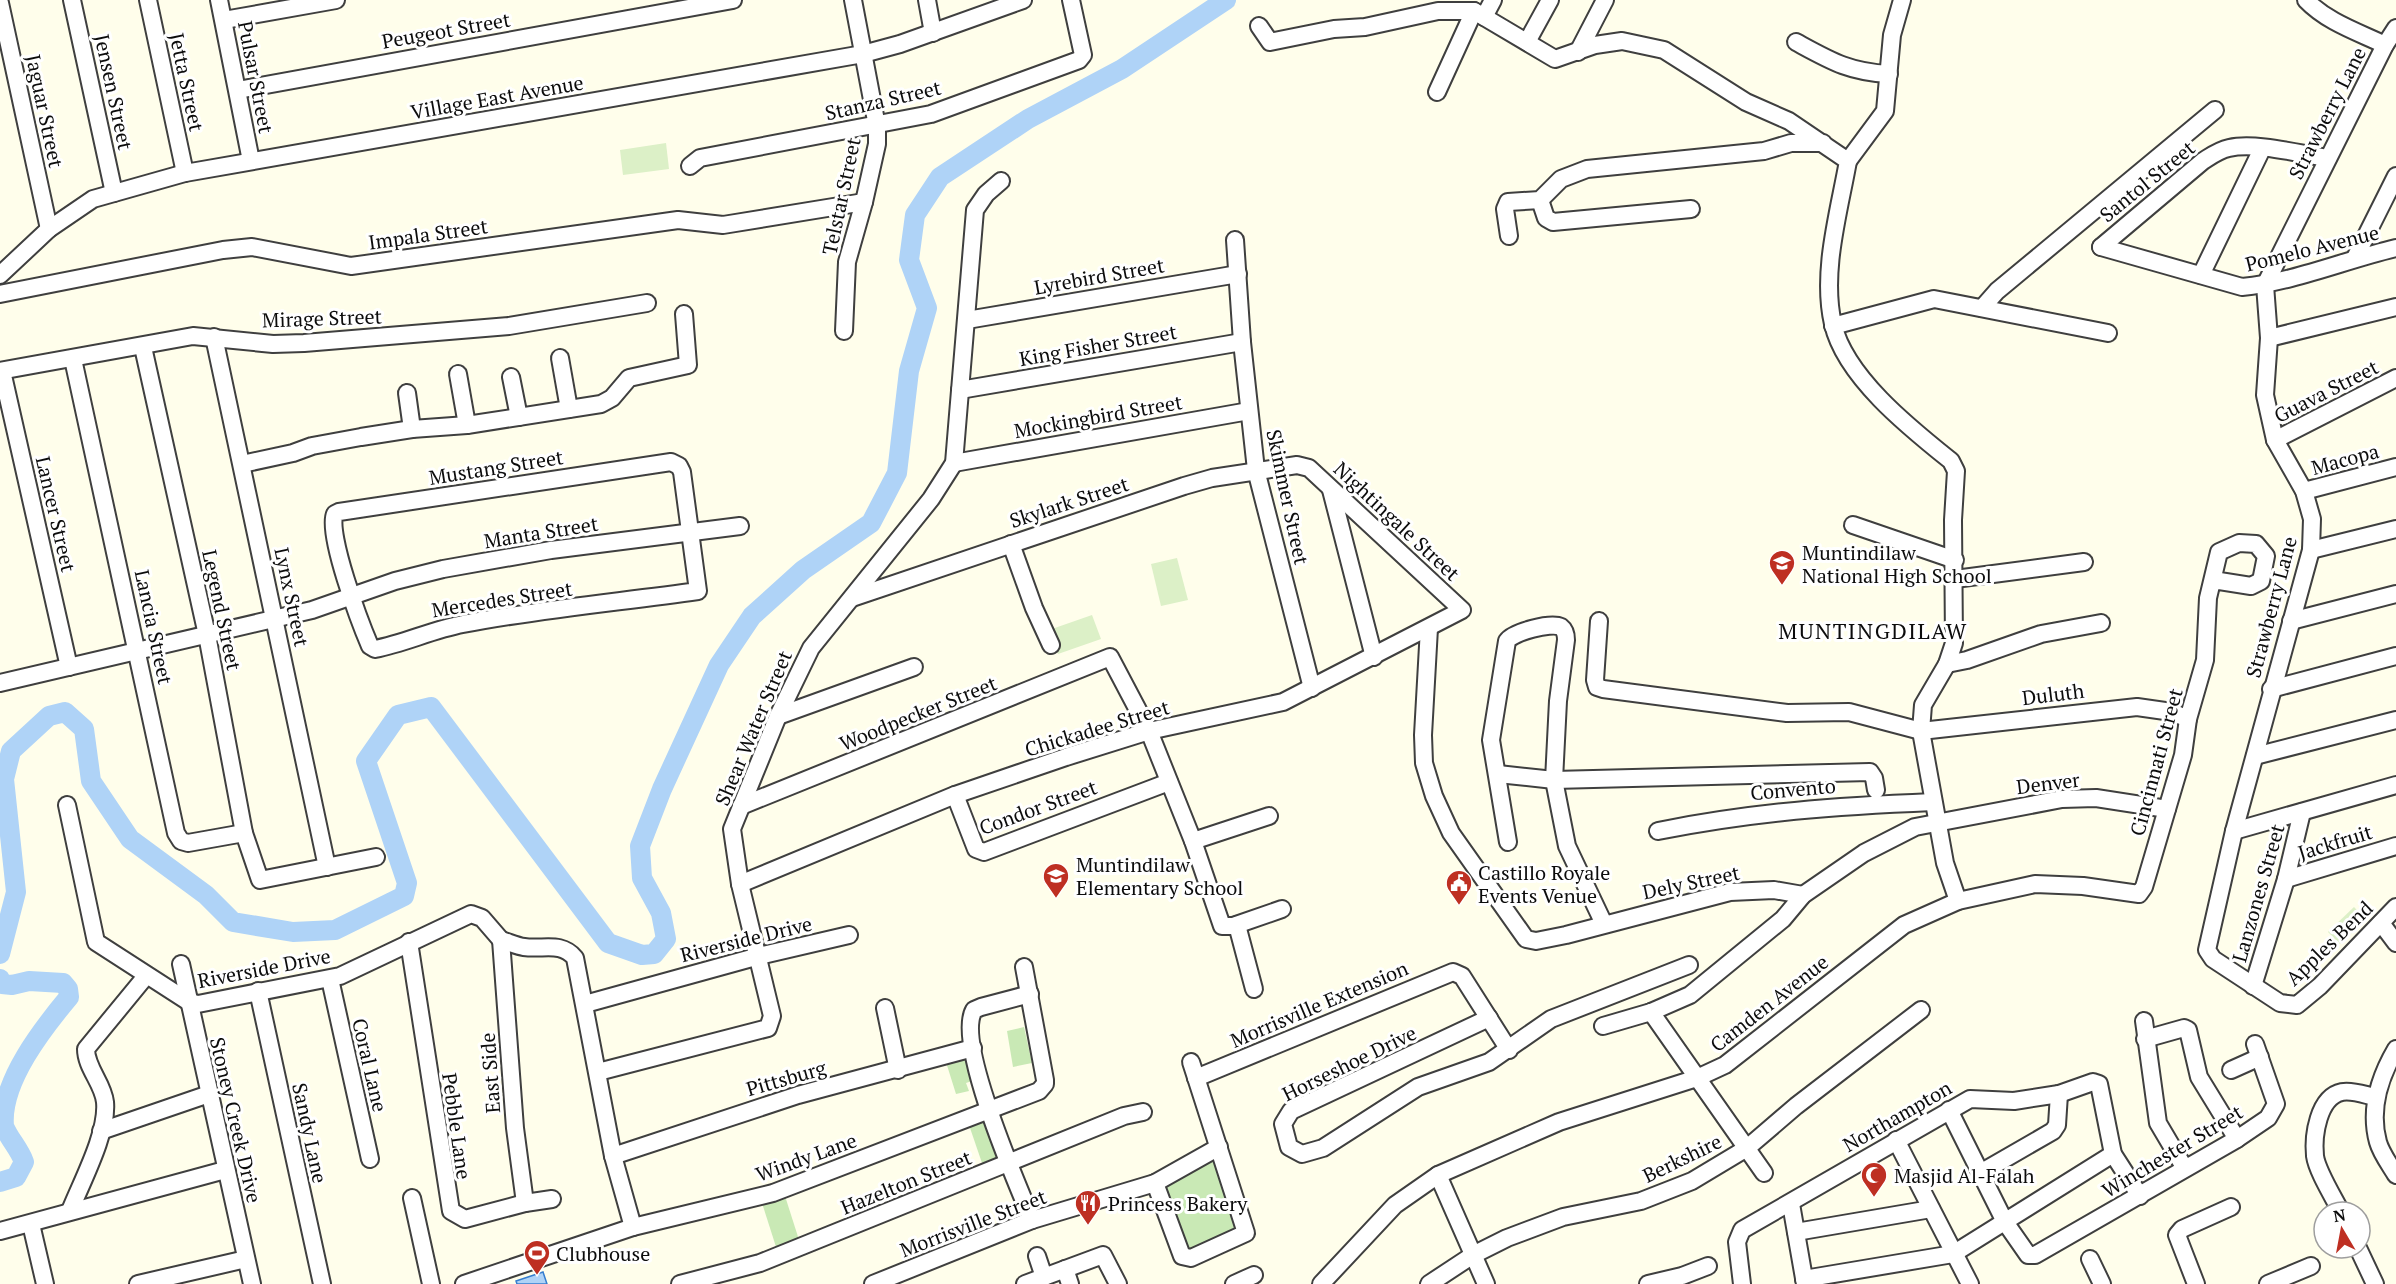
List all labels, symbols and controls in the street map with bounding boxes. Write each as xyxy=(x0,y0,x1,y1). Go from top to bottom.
street label: Peugeot Street xyxy=(380,5,513,55)
street label: Pulsar Street xyxy=(232,18,280,136)
street label: Jetta Street xyxy=(163,30,211,134)
street label: Jensen Street xyxy=(89,32,140,153)
street label: Strawberry Lane xyxy=(2282,42,2372,184)
street label: Jaguar Street xyxy=(20,52,70,171)
street label: Village East Avenue xyxy=(408,69,586,125)
street label: Stanza Street xyxy=(822,73,944,126)
street label: Telstar Street xyxy=(815,134,867,257)
street label: Santol Street xyxy=(2094,134,2201,228)
street label: Impala Street xyxy=(367,212,490,256)
street label: Pomelo Avenue xyxy=(2242,218,2382,278)
street label: Lyrebird Street xyxy=(1032,251,1167,301)
street label: Mirage Street xyxy=(262,302,383,334)
street label: King Fisher Street xyxy=(1017,318,1179,372)
street label: Guava Street xyxy=(2269,353,2383,429)
street label: Mockingbird Street xyxy=(1012,388,1185,444)
street label: Skimmer Street xyxy=(1260,427,1316,568)
street label: Macopa xyxy=(2308,437,2382,481)
street label: Mustang Street xyxy=(427,443,566,491)
street label: Lancer Street xyxy=(30,454,83,575)
street label: Nightingale Street xyxy=(1328,455,1466,587)
street label: Skylark Street xyxy=(1006,470,1132,534)
street label: Manta Street xyxy=(482,510,601,554)
street label: Strawberry Lane xyxy=(2239,533,2303,681)
place label: Muntindilaw National High School xyxy=(1802,539,1992,589)
street label: Lynx Street xyxy=(268,545,316,650)
street label: Legend Street xyxy=(196,547,248,673)
school or university icon: Muntindilaw National High School xyxy=(1767,548,1797,586)
street label: Lancia Street xyxy=(129,567,179,687)
street label: Mercedes Street xyxy=(430,574,575,623)
district label: MUNTINGDILAW xyxy=(1778,616,1968,645)
street label: Shear Water Street xyxy=(708,646,798,810)
street label: Woodpecker Street xyxy=(835,669,1001,757)
street label: Duluth xyxy=(2020,677,2086,711)
street label: Cincinnati Street xyxy=(2123,685,2189,839)
street label: Chickadee Street xyxy=(1021,693,1173,763)
street label: Denver xyxy=(2015,766,2082,800)
street label: Convento xyxy=(1749,772,1837,806)
street label: Condor Street xyxy=(975,773,1101,841)
street label: Jackfruit xyxy=(2295,818,2376,866)
street label: Lanzones Street xyxy=(2225,820,2291,965)
place label: Muntindilaw Elementary School xyxy=(1076,851,1243,901)
street label: Dely Street xyxy=(1640,858,1743,905)
place label: Castillo Royale Events Venue xyxy=(1478,859,1610,909)
school or university icon: Muntindilaw Elementary School xyxy=(1041,861,1071,899)
public building icon: Castillo Royale Events Venue xyxy=(1444,868,1474,906)
street label: Apples Bend xyxy=(2280,895,2378,991)
street label: Riverside Drive xyxy=(677,910,815,968)
street label: Riverside Drive xyxy=(195,942,333,994)
street label: Camden Avenue xyxy=(1704,948,1834,1058)
street label: Morrisville Extension xyxy=(1226,954,1412,1054)
street label: Coral Lane xyxy=(346,1016,394,1114)
street label: Horseshoe Drive xyxy=(1277,1019,1421,1107)
street label: East Side xyxy=(474,1032,506,1114)
street label: Stoney Creek Drive xyxy=(204,1034,268,1206)
street label: Pittsburg xyxy=(743,1054,830,1102)
street label: Pebble Lane xyxy=(436,1071,478,1181)
street label: Northampton xyxy=(1838,1074,1956,1158)
street label: Sandy Lane xyxy=(286,1080,334,1186)
street label: Winchester Street xyxy=(2097,1098,2248,1204)
street label: Windy Lane xyxy=(752,1126,860,1188)
street label: Berkshire xyxy=(1638,1127,1726,1189)
street label: Hazelton Street xyxy=(837,1143,976,1221)
mosque icon: Masjid Al-Falah xyxy=(1859,1160,1889,1198)
place label: Masjid Al-Falah xyxy=(1894,1162,2035,1189)
street label: Morrisville Street xyxy=(896,1182,1051,1263)
restaurant icon: Princess Bakery xyxy=(1073,1188,1103,1226)
place label: Princess Bakery xyxy=(1108,1190,1248,1217)
north arrow xyxy=(2312,1200,2372,1260)
text: N xyxy=(2332,1203,2347,1227)
sports icon: Clubhouse xyxy=(522,1238,552,1276)
place label: Clubhouse xyxy=(556,1240,650,1267)

